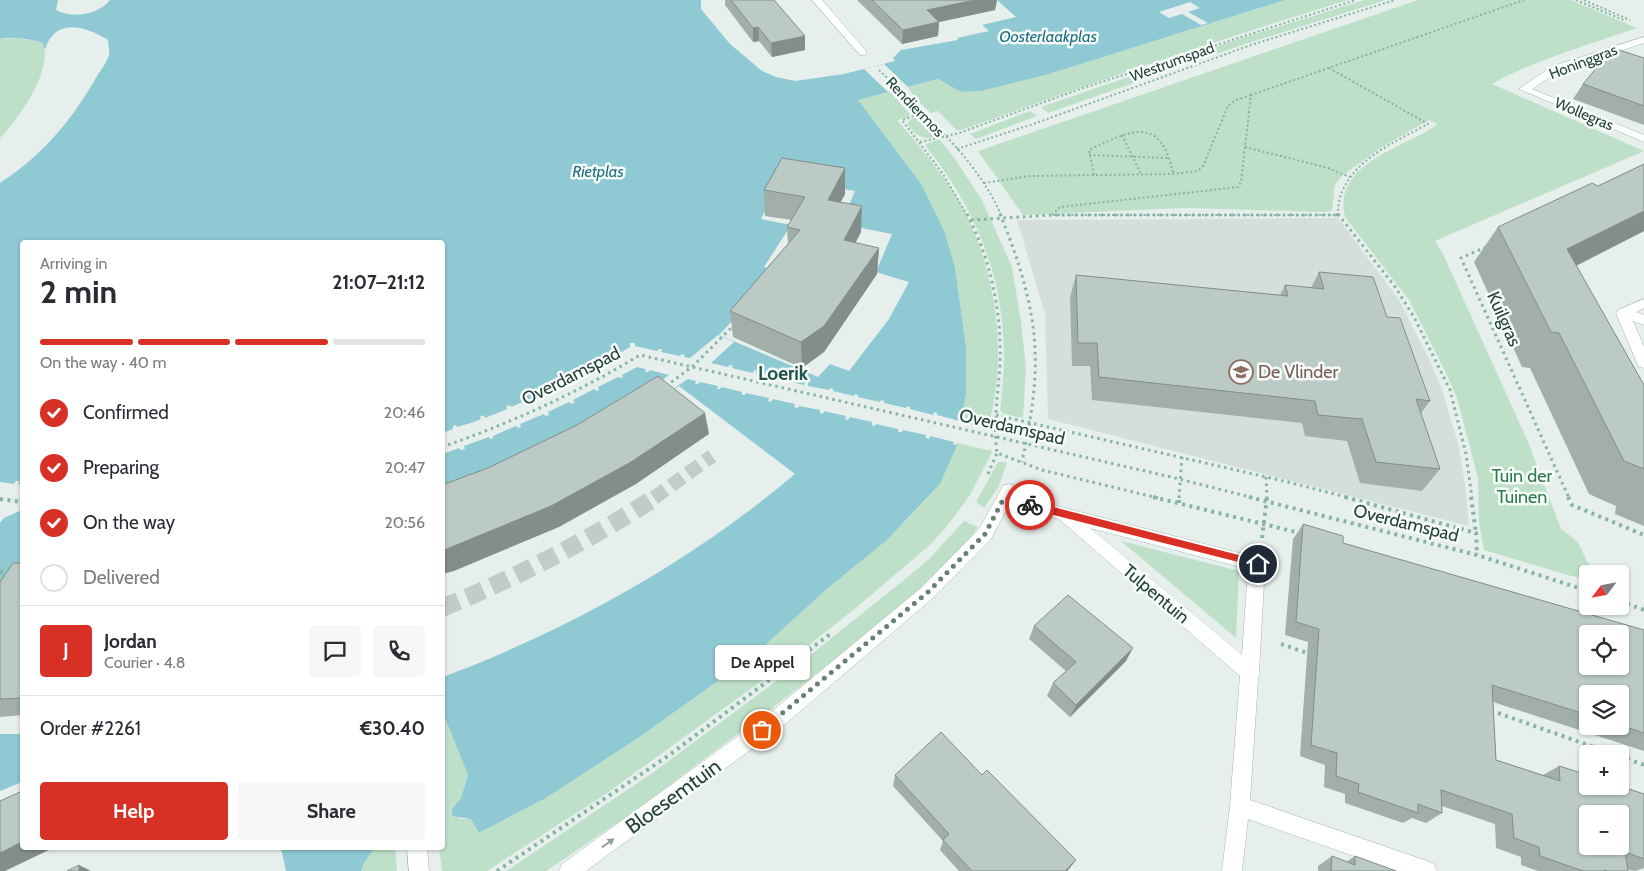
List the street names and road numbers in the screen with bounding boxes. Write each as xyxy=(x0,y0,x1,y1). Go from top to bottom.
street label: Westrumspad xyxy=(1127,38,1217,86)
street label: Honinggras xyxy=(1546,41,1620,83)
street label: Rendiermos xyxy=(882,73,948,141)
street label: Wollegras xyxy=(1552,94,1616,134)
street label: Kuilgras xyxy=(1482,288,1526,350)
street label: Overdamspad xyxy=(518,342,624,410)
street label: Overdamspad xyxy=(957,404,1067,450)
street label: Overdamspad xyxy=(1351,499,1461,547)
street label: Tulpentuin xyxy=(1118,560,1194,628)
street label: Bloesemtuin xyxy=(621,753,725,839)

